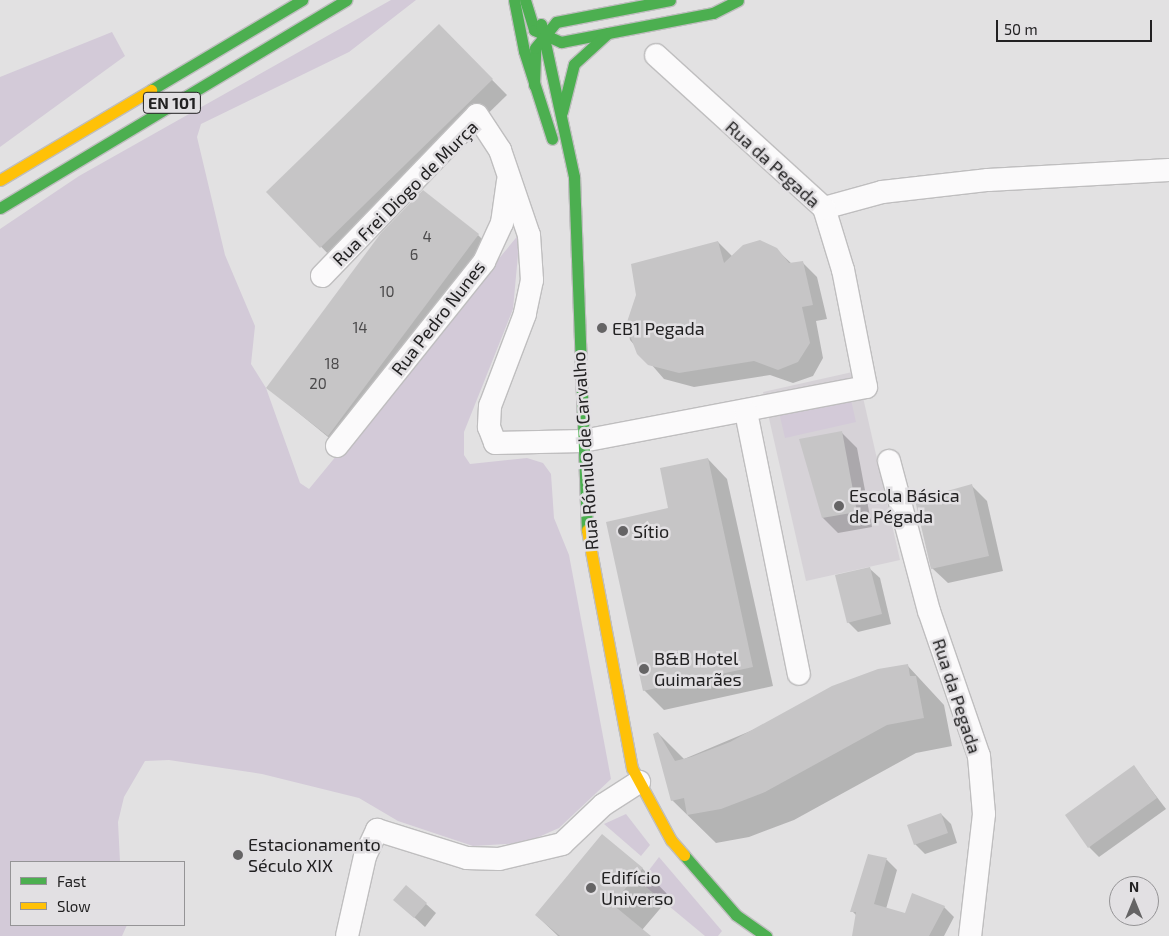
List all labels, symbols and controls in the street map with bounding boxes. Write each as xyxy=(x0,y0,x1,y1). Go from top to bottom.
scale bar xyxy=(999,10,1155,42)
text: 50 m xyxy=(1004,20,1038,38)
road number: EN 101 xyxy=(142,90,202,116)
street label: Rua Frei Diogo de Murça xyxy=(328,116,482,270)
street label: Rua da Pegada xyxy=(721,116,825,212)
house number: 4 xyxy=(422,228,432,246)
house number: 6 xyxy=(410,246,418,264)
street label: Rua Pedro Nunes xyxy=(387,257,489,379)
house number: 10 xyxy=(379,283,395,301)
place label: EB1 Pegada xyxy=(612,317,705,339)
house number: 14 xyxy=(352,319,368,337)
marker: EB1 Pegada xyxy=(596,322,608,334)
street label: Rua Rómulo de Carvalho xyxy=(567,351,603,551)
house number: 18 xyxy=(324,355,340,373)
house number: 20 xyxy=(309,375,327,393)
place label: Escola Básica de Pégada xyxy=(849,485,960,528)
marker: Escola Básica de Pégada xyxy=(833,500,845,512)
place label: Sítio xyxy=(633,520,669,542)
marker: Sítio xyxy=(617,525,629,537)
street label: Rua da Pegada xyxy=(928,636,986,756)
place label: B&B Hotel Guimarães xyxy=(654,648,742,691)
marker: B&B Hotel Guimarães xyxy=(638,663,650,675)
place label: Estacionamento Século XIX xyxy=(248,834,381,876)
marker: Estacionamento Século XIX xyxy=(232,849,244,861)
legend xyxy=(10,861,185,926)
place label: Edifício Universo xyxy=(601,867,674,910)
text: Fast xyxy=(57,872,86,890)
north arrow xyxy=(1109,876,1159,926)
text: N xyxy=(1129,878,1139,895)
marker: Edifício Universo xyxy=(585,882,597,894)
text: Slow xyxy=(57,897,91,915)

